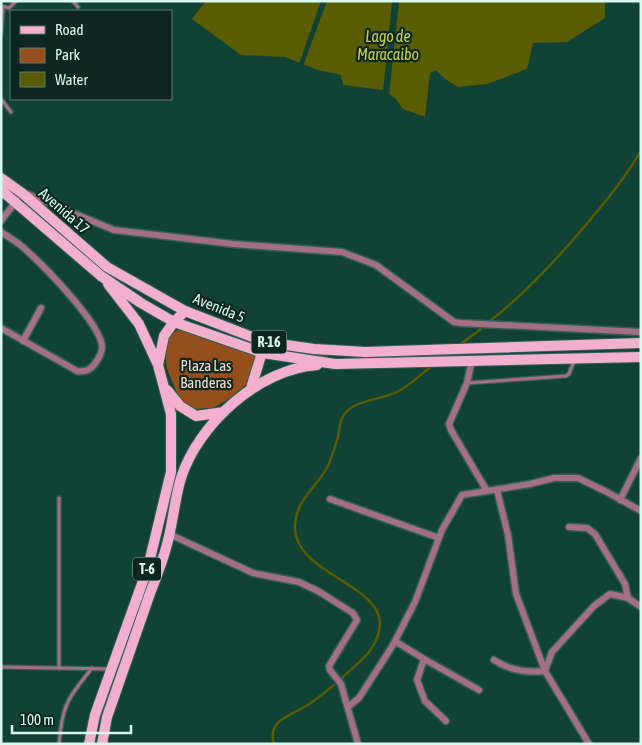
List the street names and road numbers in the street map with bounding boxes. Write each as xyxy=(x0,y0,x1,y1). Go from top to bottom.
street label: Avenida 17 xyxy=(36,184,93,237)
street label: Avenida 5 xyxy=(191,290,247,326)
road number: R-16 xyxy=(252,331,286,354)
road number: T-6 xyxy=(133,558,161,580)

